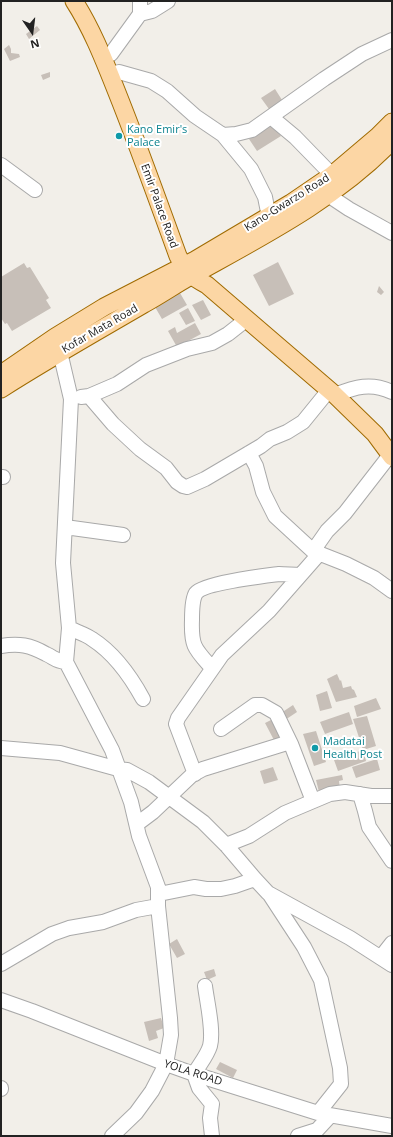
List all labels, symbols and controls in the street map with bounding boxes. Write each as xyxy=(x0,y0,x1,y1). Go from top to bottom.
north arrow xyxy=(12,12,52,52)
text: N xyxy=(29,36,41,52)
place label: Kano Emir's Palace xyxy=(127,123,187,149)
marker: Kano Emir's Palace xyxy=(114,131,124,141)
street label: Emir Palace Road xyxy=(138,162,180,250)
street label: Kano-Gwarzo Road xyxy=(242,172,332,234)
street label: Kofar Mata Road xyxy=(60,302,140,356)
place label: Madatai Health Post xyxy=(323,735,382,761)
marker: Madatai Health Post xyxy=(310,743,320,753)
street label: YOLA ROAD xyxy=(162,1057,224,1089)

